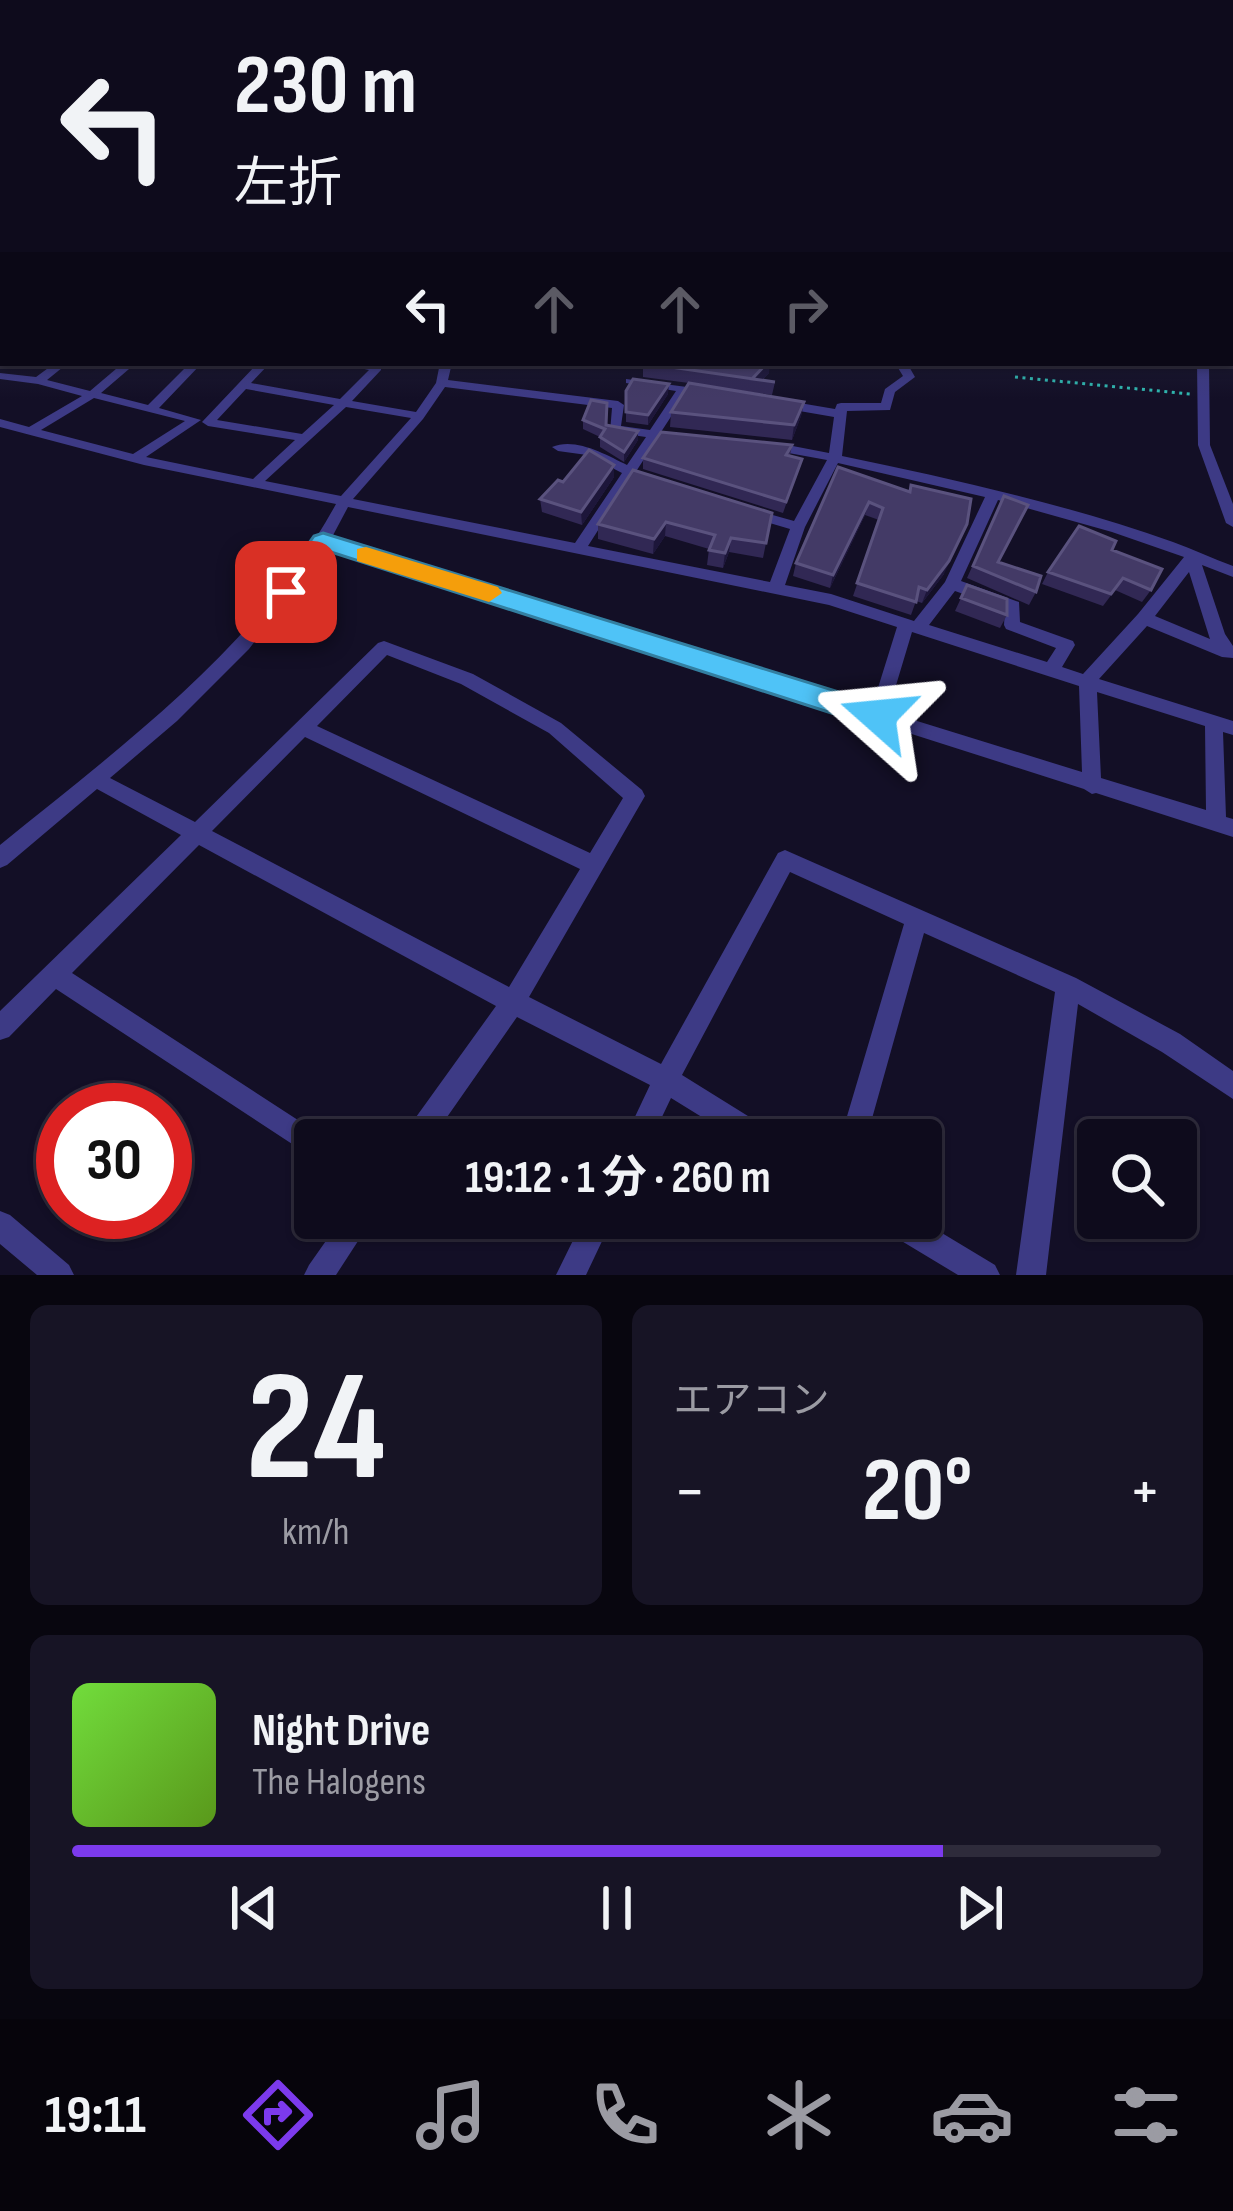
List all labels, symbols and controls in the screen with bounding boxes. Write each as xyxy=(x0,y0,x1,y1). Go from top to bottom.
text: 230 m xyxy=(234,36,417,137)
icon: left xyxy=(36,48,192,204)
text: 左折 xyxy=(234,152,342,217)
icon: left xyxy=(395,276,461,342)
icon: ahead xyxy=(521,276,587,342)
icon: ahead xyxy=(647,276,713,342)
icon: right xyxy=(773,276,839,342)
pin xyxy=(235,541,337,643)
icon: arrive xyxy=(253,559,319,625)
position arrow xyxy=(815,653,941,779)
speed limit sign: 30 xyxy=(36,1083,192,1239)
map controls xyxy=(1077,1119,1197,1239)
button: search xyxy=(1077,1119,1197,1239)
text: 19:12 · 1 分 · 260 m xyxy=(465,1151,771,1206)
text: 24 xyxy=(246,1337,386,1524)
text: エアコン xyxy=(674,1378,830,1425)
text: 20° xyxy=(862,1438,972,1546)
text: − xyxy=(674,1453,706,1532)
text: + xyxy=(1129,1453,1161,1532)
text: km/h xyxy=(282,1509,349,1556)
text: Night Drive xyxy=(252,1704,430,1759)
text: The Halogens xyxy=(252,1759,426,1806)
icon: previous xyxy=(221,1875,287,1941)
icon: pause xyxy=(584,1875,650,1941)
icon: next xyxy=(947,1875,1013,1941)
icon: directions xyxy=(236,2073,320,2157)
icon: music xyxy=(409,2073,493,2157)
icon: phone xyxy=(583,2073,667,2157)
icon: climate xyxy=(757,2073,841,2157)
icon: car xyxy=(930,2073,1014,2157)
icon: filters xyxy=(1104,2073,1188,2157)
text: 19:11 xyxy=(45,2083,146,2148)

